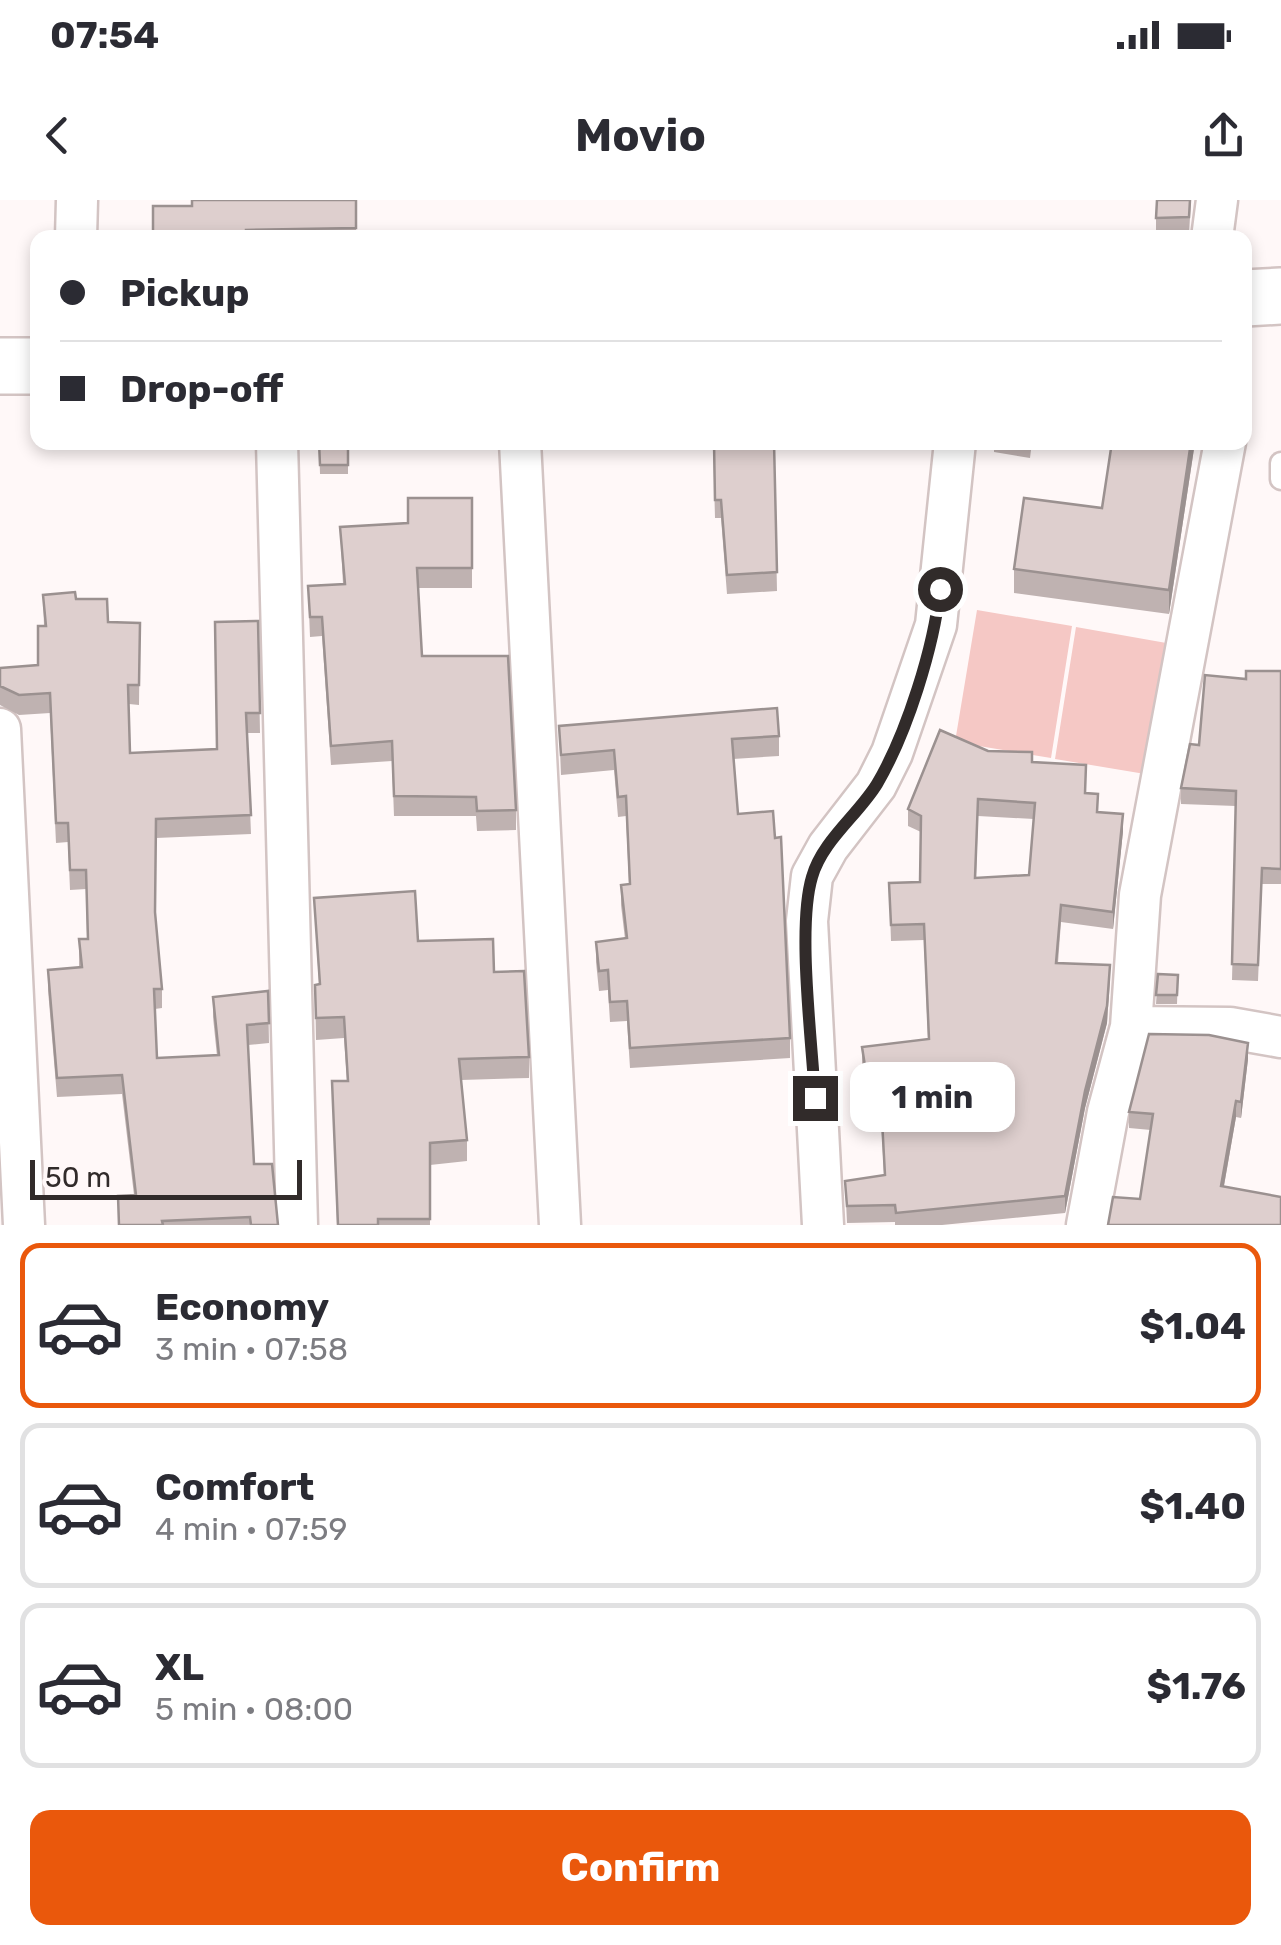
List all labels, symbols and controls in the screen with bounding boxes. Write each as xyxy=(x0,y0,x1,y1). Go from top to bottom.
text: 07:54 xyxy=(50,12,159,58)
icon: back xyxy=(30,108,85,163)
icon: share xyxy=(1196,108,1251,163)
text: Movio xyxy=(575,109,706,162)
text: Pickup xyxy=(120,270,249,316)
text: Drop-off xyxy=(120,366,283,412)
route start xyxy=(918,567,963,612)
callout: 1 min xyxy=(850,1063,1015,1133)
route end xyxy=(793,1076,838,1121)
text: 1 min xyxy=(892,1078,973,1116)
scale bar xyxy=(30,1155,302,1200)
text: 50 m xyxy=(45,1161,111,1194)
icon: car xyxy=(35,1281,125,1371)
text: Economy xyxy=(155,1284,329,1330)
text: $1.04 xyxy=(1139,1303,1246,1349)
text: 3 min · 07:58 xyxy=(155,1330,348,1368)
icon: car xyxy=(35,1461,125,1551)
text: Comfort xyxy=(155,1464,314,1510)
text: $1.40 xyxy=(1139,1483,1246,1529)
text: 4 min · 07:59 xyxy=(155,1510,347,1548)
icon: car xyxy=(35,1641,125,1731)
text: XL xyxy=(155,1644,204,1690)
text: $1.76 xyxy=(1147,1663,1246,1709)
text: 5 min · 08:00 xyxy=(155,1690,353,1728)
button: Confirm xyxy=(30,1810,1251,1925)

